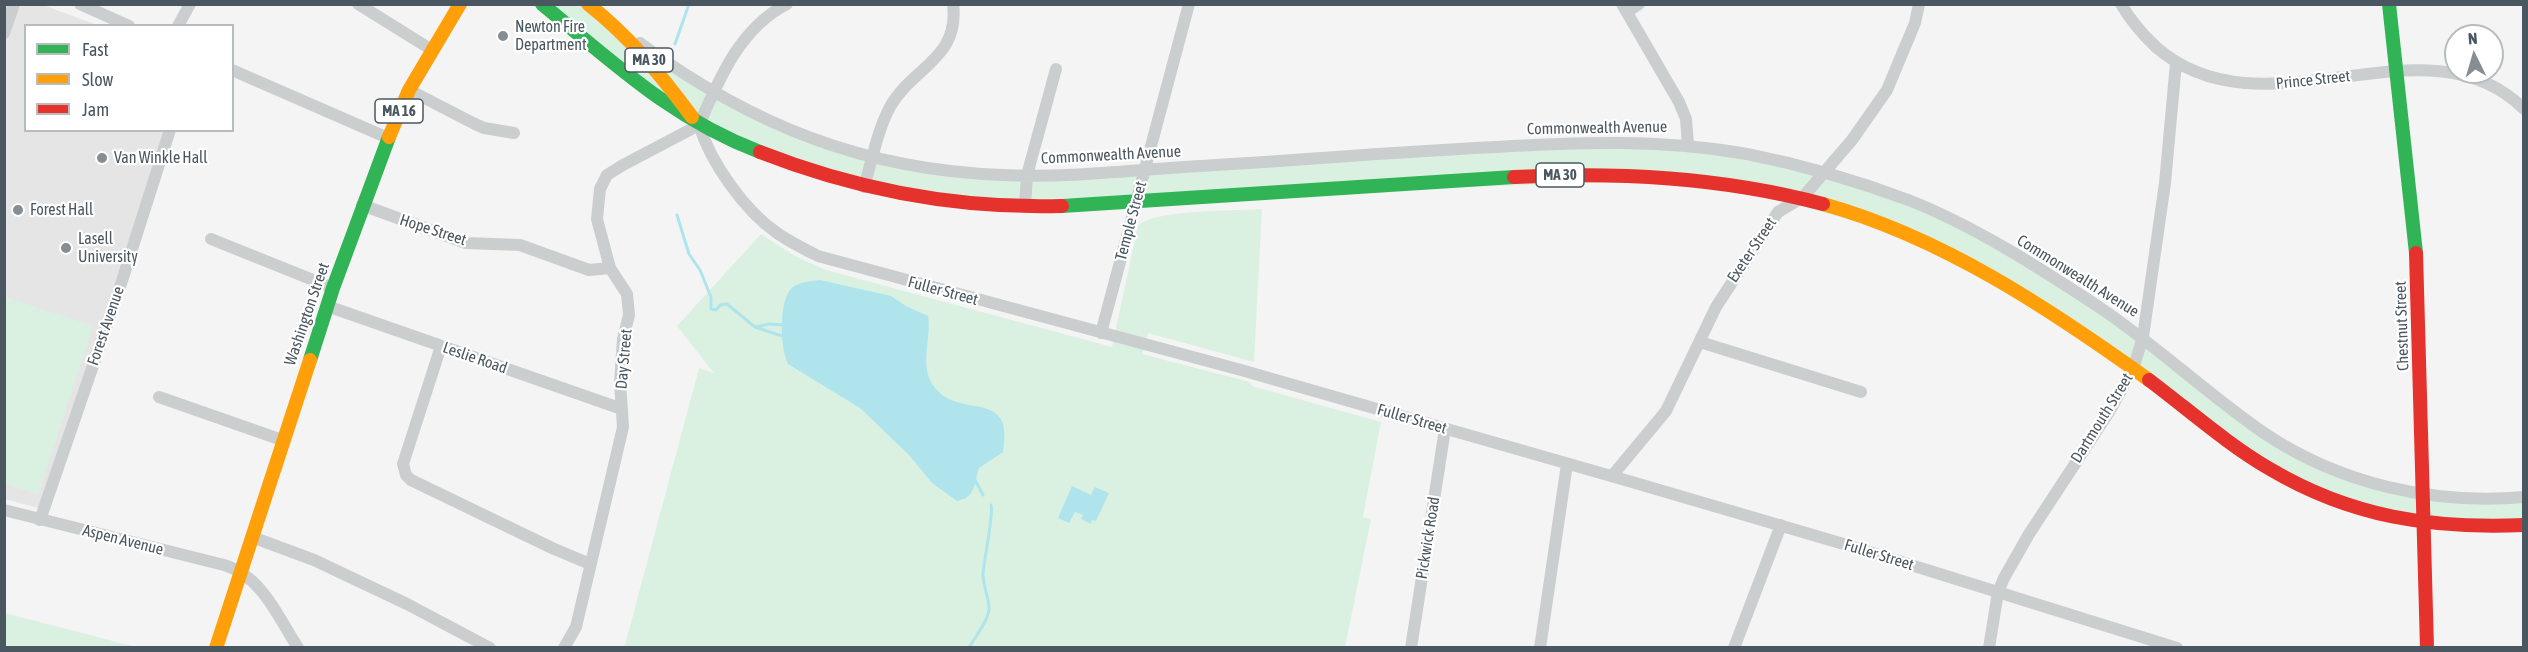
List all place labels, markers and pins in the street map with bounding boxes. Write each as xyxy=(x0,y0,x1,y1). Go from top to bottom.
place label: Newton Fire Department xyxy=(515,17,587,55)
marker: Newton Fire Department xyxy=(496,29,510,43)
place label: Van Winkle Hall xyxy=(114,148,208,168)
marker: Van Winkle Hall xyxy=(95,151,109,165)
place label: Forest Hall xyxy=(30,200,93,220)
marker: Forest Hall xyxy=(11,203,25,217)
place label: Lasell University xyxy=(78,229,138,267)
marker: Lasell University xyxy=(59,241,73,255)

